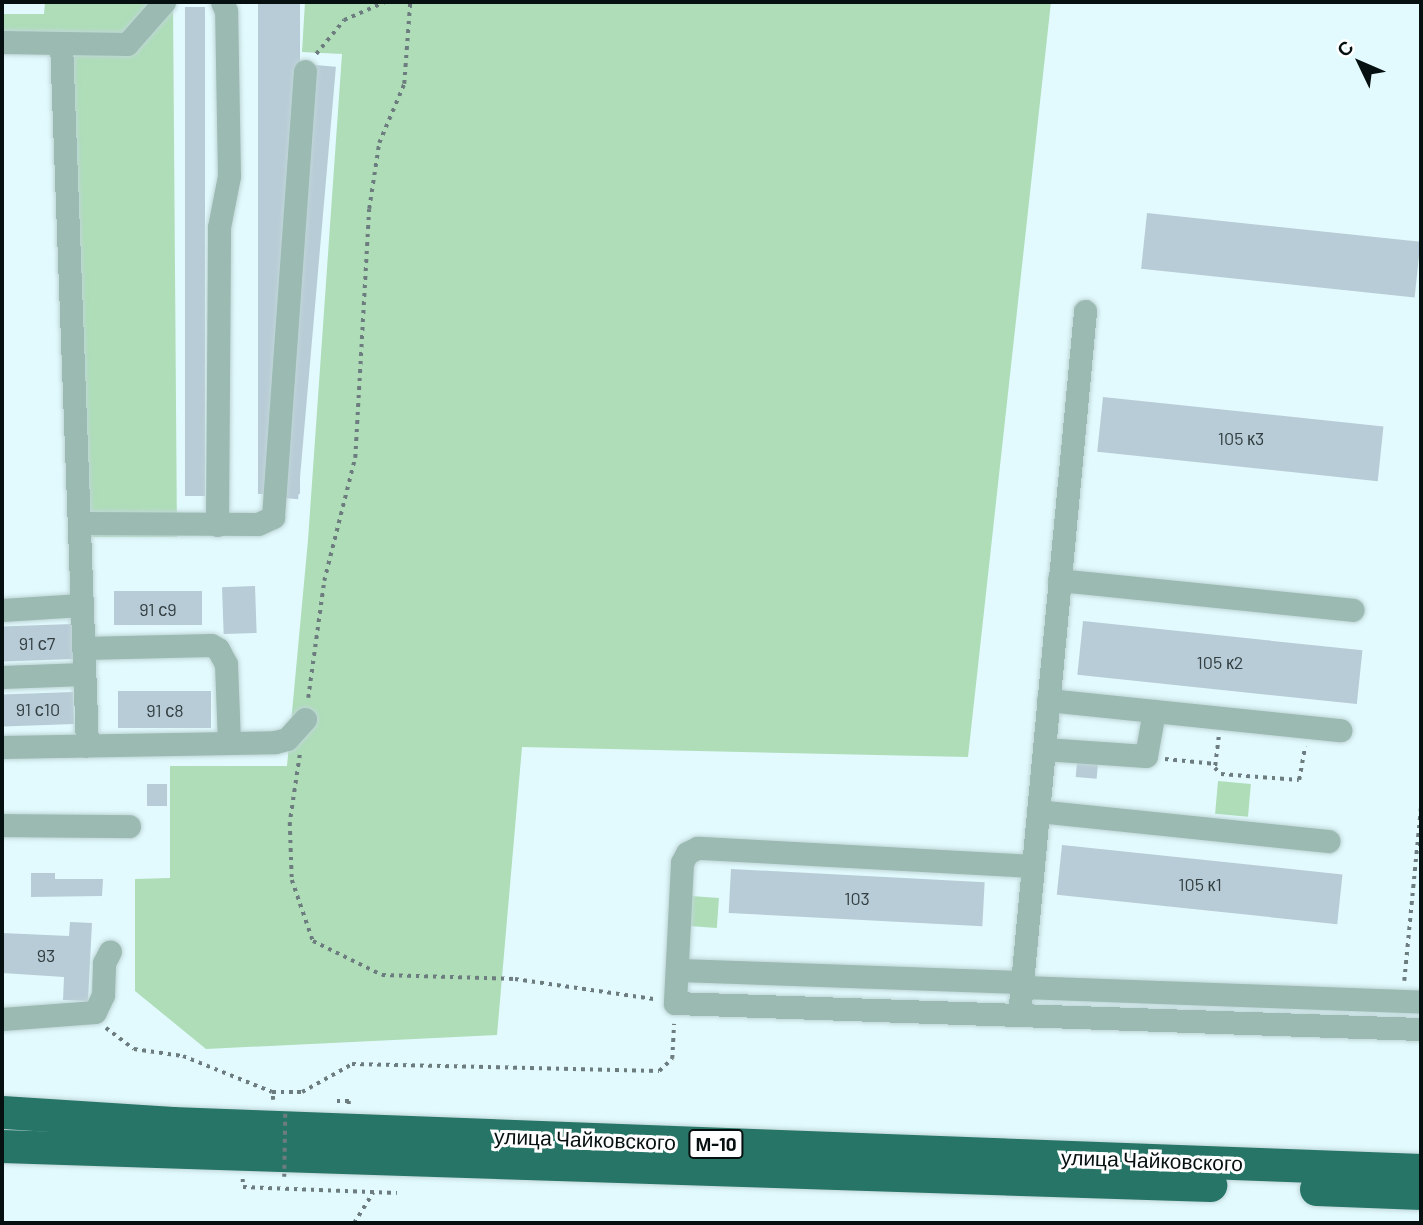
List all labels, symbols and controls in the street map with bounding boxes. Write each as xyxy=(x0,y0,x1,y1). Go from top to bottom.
north arrow xyxy=(1325,28,1395,98)
text: С xyxy=(1331,35,1358,61)
house number: 105 к3 xyxy=(1218,427,1264,449)
house number: 91 с9 xyxy=(139,598,177,620)
house number: 91 с7 xyxy=(19,632,55,654)
house number: 105 к2 xyxy=(1197,651,1243,673)
house number: 91 с10 xyxy=(16,698,60,720)
house number: 91 с8 xyxy=(146,699,184,721)
house number: 105 к1 xyxy=(1178,873,1222,895)
house number: 103 xyxy=(844,887,870,909)
house number: 93 xyxy=(37,944,55,966)
street label: улица Чайковского xyxy=(494,1123,676,1155)
road number: М-10 xyxy=(688,1128,744,1160)
street label: улица Чайковского xyxy=(1061,1144,1243,1176)

